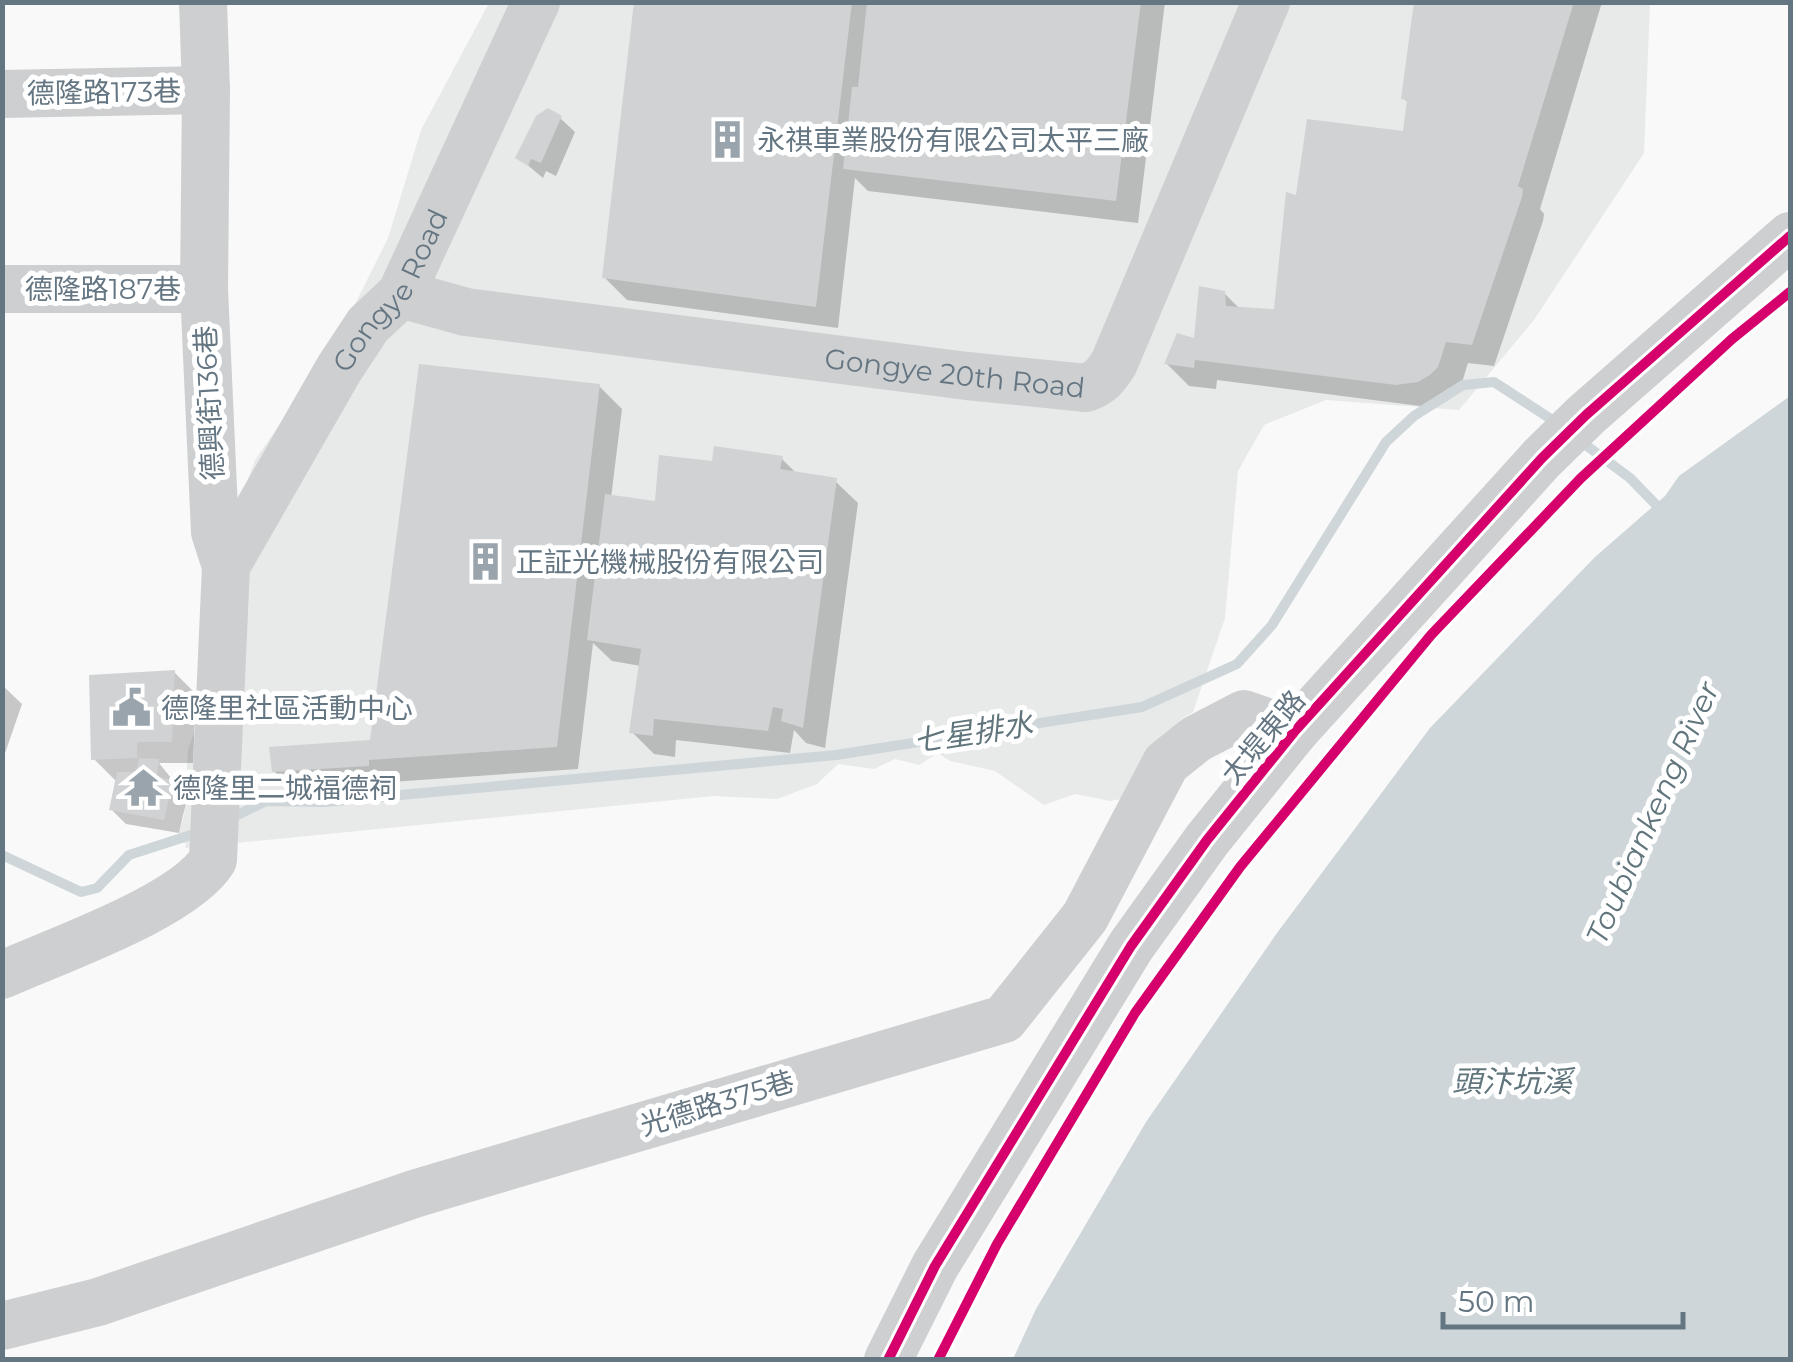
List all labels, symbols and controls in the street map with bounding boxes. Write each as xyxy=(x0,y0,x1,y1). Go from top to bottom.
street label: 德隆路173巷 xyxy=(27,74,181,110)
building icon: 永祺車業股份有限公司太平三廠 xyxy=(706,119,748,161)
place label: 永祺車業股份有限公司太平三廠 xyxy=(757,123,1149,157)
street label: Gongye Road xyxy=(325,204,455,378)
street label: 德隆路187巷 xyxy=(25,272,181,306)
street label: 德興街136巷 xyxy=(188,325,230,481)
street label: Gongye 20th Road xyxy=(823,341,1086,405)
building icon: 正証光機械股份有限公司 xyxy=(465,541,507,583)
place label: 正証光機械股份有限公司 xyxy=(516,545,824,579)
water label: Toubiankeng River xyxy=(1578,675,1727,950)
street label: 太堤東路 xyxy=(1214,683,1312,791)
public building icon: 德隆里社區活動中心 xyxy=(110,687,152,729)
place label: 德隆里社區活動中心 xyxy=(161,691,413,725)
water label: 七星排水 xyxy=(911,705,1037,760)
temple icon: 德隆里二城福德祠 xyxy=(122,767,164,809)
place label: 德隆里二城福德祠 xyxy=(173,771,397,805)
street label: 光德路375巷 xyxy=(636,1063,798,1143)
water label: 頭汴坑溪 xyxy=(1452,1063,1576,1100)
scale bar xyxy=(1443,1267,1683,1329)
text: 50 m xyxy=(1458,1283,1535,1320)

